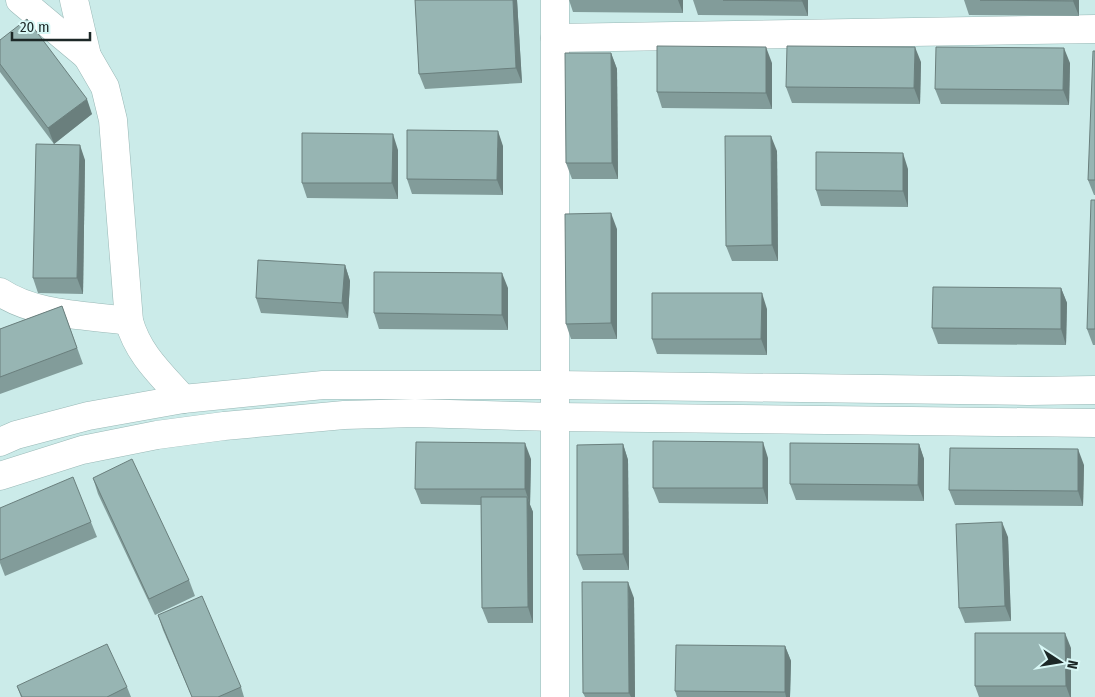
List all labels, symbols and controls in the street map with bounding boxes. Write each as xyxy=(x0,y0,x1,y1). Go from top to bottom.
scale bar xyxy=(12,10,90,42)
text: 20 m xyxy=(20,18,50,36)
north arrow xyxy=(1035,637,1085,687)
text: N xyxy=(1063,659,1081,670)

